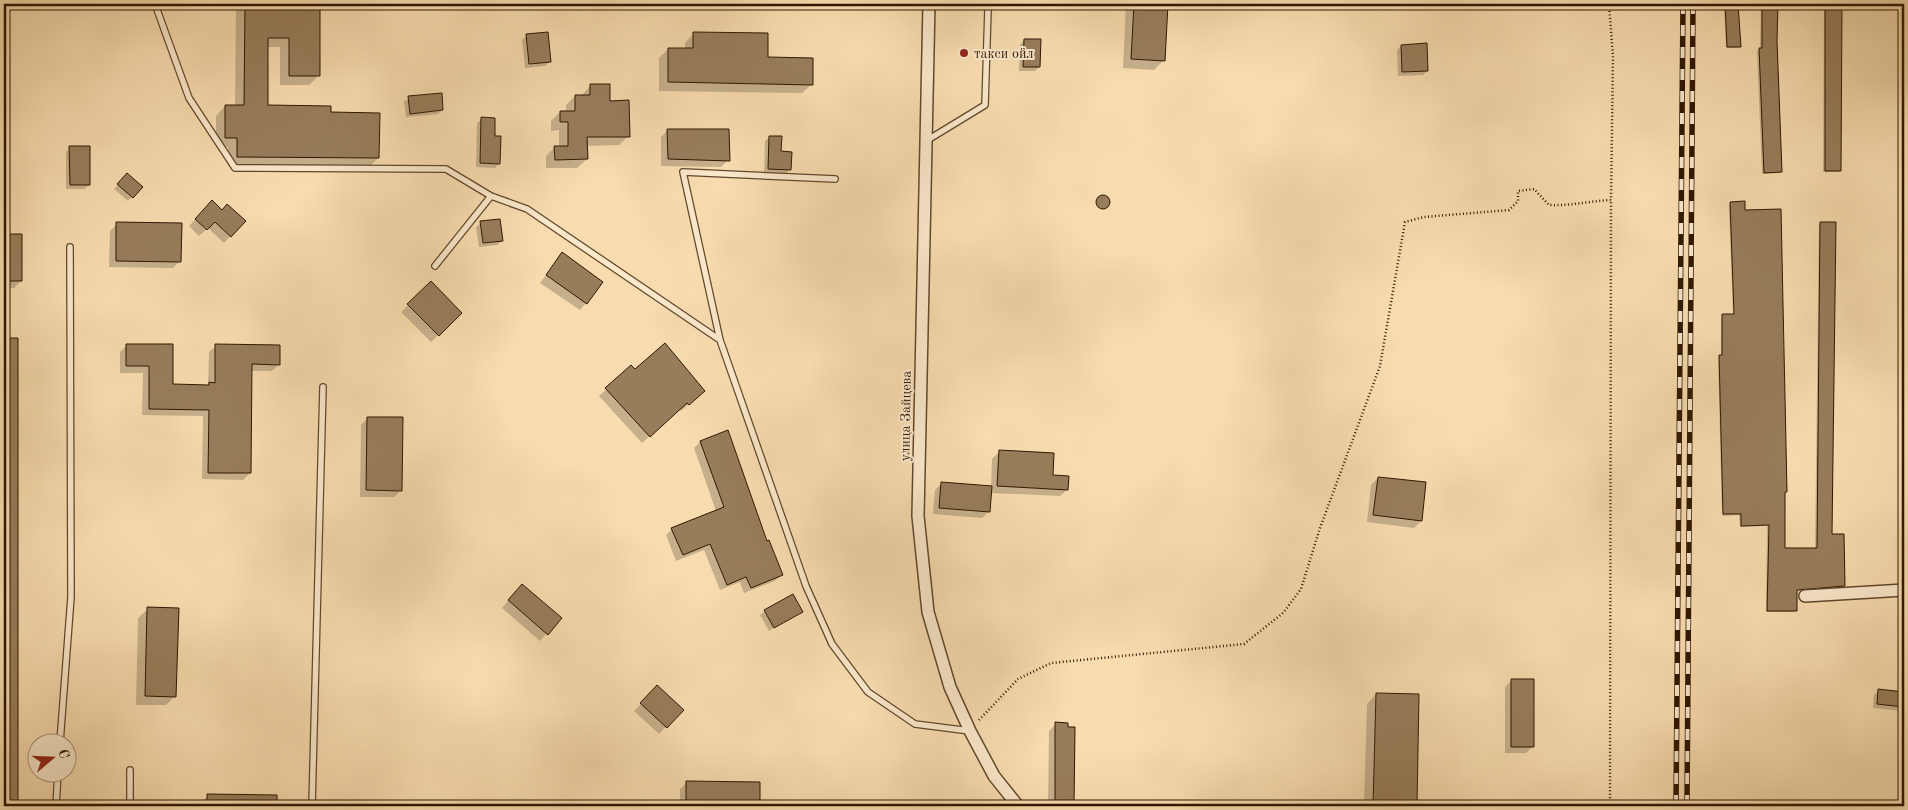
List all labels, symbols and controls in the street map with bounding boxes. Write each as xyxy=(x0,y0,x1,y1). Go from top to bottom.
marker: такси ойл xyxy=(958,47,970,59)
place label: такси ойл xyxy=(974,47,1034,61)
street label: улица Зайцева xyxy=(898,370,914,461)
north arrow xyxy=(28,732,78,782)
text: С xyxy=(55,747,71,761)

